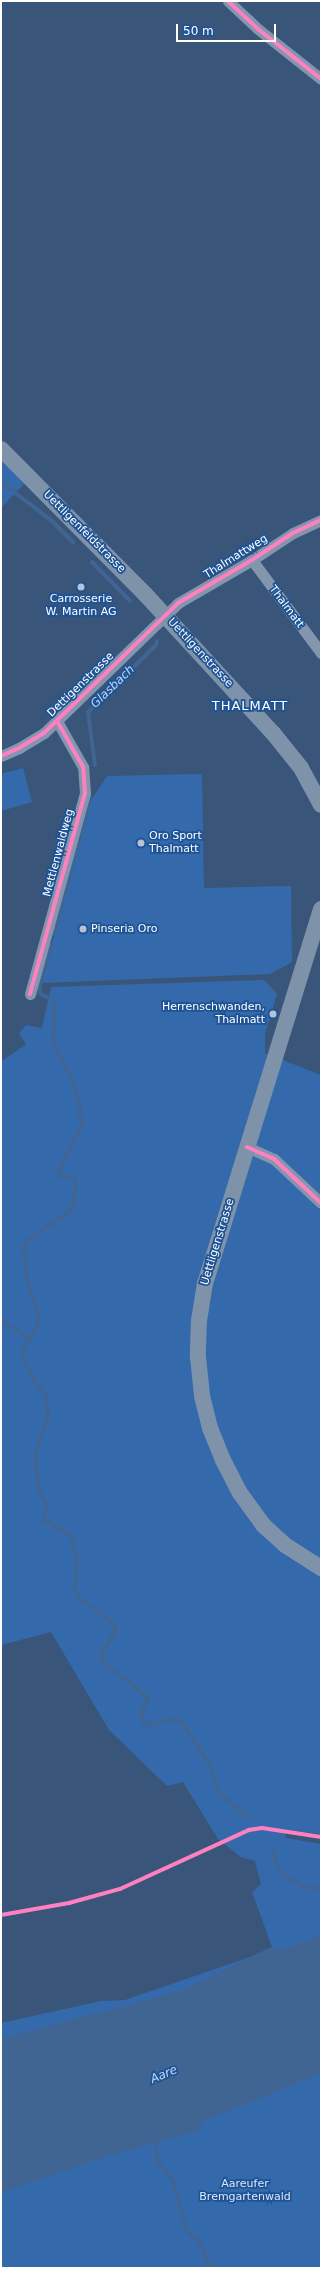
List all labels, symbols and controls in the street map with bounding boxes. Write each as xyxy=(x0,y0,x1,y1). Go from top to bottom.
scale bar xyxy=(178,16,278,42)
text: 50 m xyxy=(183,24,214,38)
street label: Uettligenfeldstrasse xyxy=(40,488,128,576)
street label: Thalmattweg xyxy=(202,532,270,582)
marker: Carrosserie W. Martin AG xyxy=(76,582,86,592)
street label: Thalmatt xyxy=(266,583,306,631)
place label: Carrosserie W. Martin AG xyxy=(45,593,117,619)
street label: Uettligenstrasse xyxy=(165,616,235,690)
street label: Dettigenstrasse xyxy=(45,650,117,720)
water label: Glasbach xyxy=(88,663,138,711)
district label: THALMATT xyxy=(212,698,288,714)
street label: Mettlenwaldweg xyxy=(41,808,77,898)
place label: Oro Sport Thalmatt xyxy=(149,830,202,856)
marker: Oro Sport Thalmatt xyxy=(136,838,146,848)
place label: Pinseria Oro xyxy=(91,922,157,936)
marker: Pinseria Oro xyxy=(78,924,88,934)
place label: Herrenschwanden, Thalmatt xyxy=(162,1001,265,1027)
marker: Herrenschwanden, Thalmatt xyxy=(268,1009,278,1019)
street label: Uettligenstrasse xyxy=(199,1197,237,1287)
water label: Aare xyxy=(148,2063,180,2087)
park label: Aareufer Bremgartenwald xyxy=(199,2178,291,2204)

